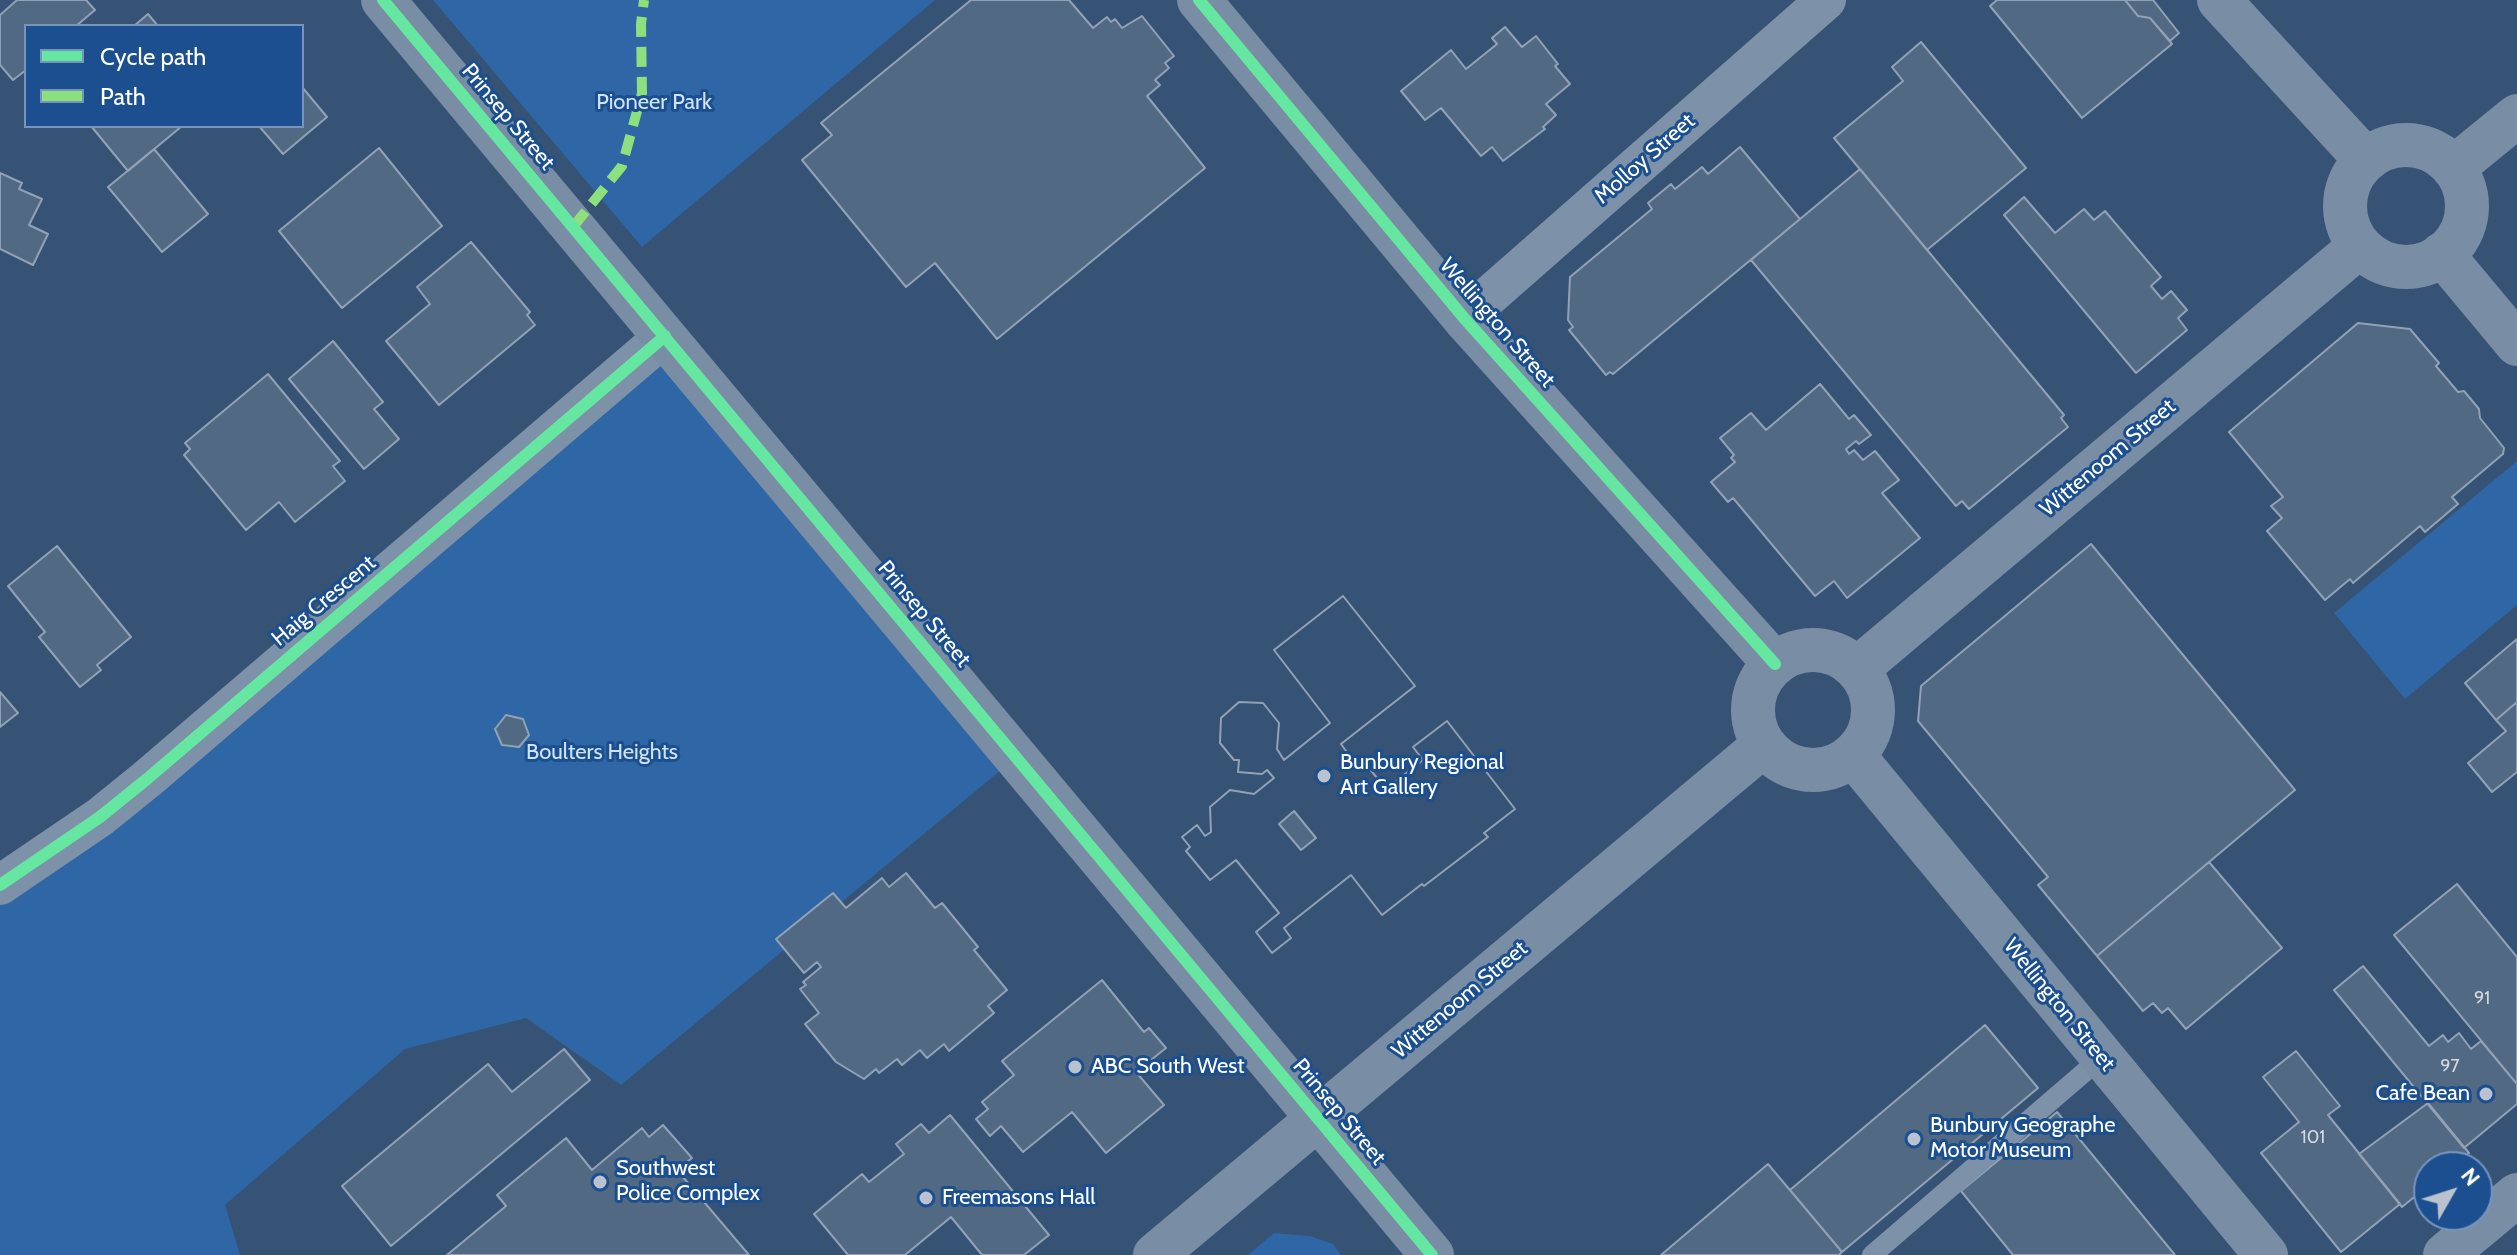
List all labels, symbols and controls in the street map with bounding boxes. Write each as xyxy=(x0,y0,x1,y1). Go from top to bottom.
legend xyxy=(24,24,304,128)
text: Cycle path xyxy=(100,42,206,71)
street label: Prinsep Street xyxy=(456,59,560,175)
text: Path xyxy=(100,82,146,111)
park label: Pioneer Park xyxy=(596,90,712,116)
street label: Molloy Street xyxy=(1589,108,1701,210)
street label: Wellington Street xyxy=(1434,253,1560,393)
street label: Wittenoom Street xyxy=(2035,394,2181,522)
street label: Haig Crescent xyxy=(267,550,381,652)
street label: Prinsep Street xyxy=(872,556,976,672)
park label: Boulters Heights xyxy=(526,740,678,766)
place label: Bunbury Regional Art Gallery xyxy=(1340,750,1504,802)
marker: Bunbury Regional Art Gallery xyxy=(1315,767,1333,785)
street label: Wellington Street xyxy=(1998,933,2120,1077)
street label: Wittenoom Street xyxy=(1387,936,1533,1064)
house number: 91 xyxy=(2474,988,2490,1010)
place label: ABC South West xyxy=(1091,1054,1245,1080)
street label: Prinsep Street xyxy=(1287,1054,1391,1170)
house number: 97 xyxy=(2440,1056,2460,1078)
marker: ABC South West xyxy=(1066,1058,1084,1076)
place label: Cafe Bean xyxy=(2375,1081,2470,1107)
marker: Cafe Bean xyxy=(2477,1085,2495,1103)
place label: Bunbury Geographe Motor Museum xyxy=(1930,1113,2115,1164)
house number: 101 xyxy=(2301,1127,2325,1149)
marker: Bunbury Geographe Motor Museum xyxy=(1905,1130,1923,1148)
north arrow xyxy=(2413,1151,2493,1231)
place label: Southwest Police Complex xyxy=(616,1156,760,1208)
text: N xyxy=(2455,1162,2486,1191)
marker: Southwest Police Complex xyxy=(591,1173,609,1191)
place label: Freemasons Hall xyxy=(942,1185,1095,1211)
marker: Freemasons Hall xyxy=(917,1189,935,1207)

